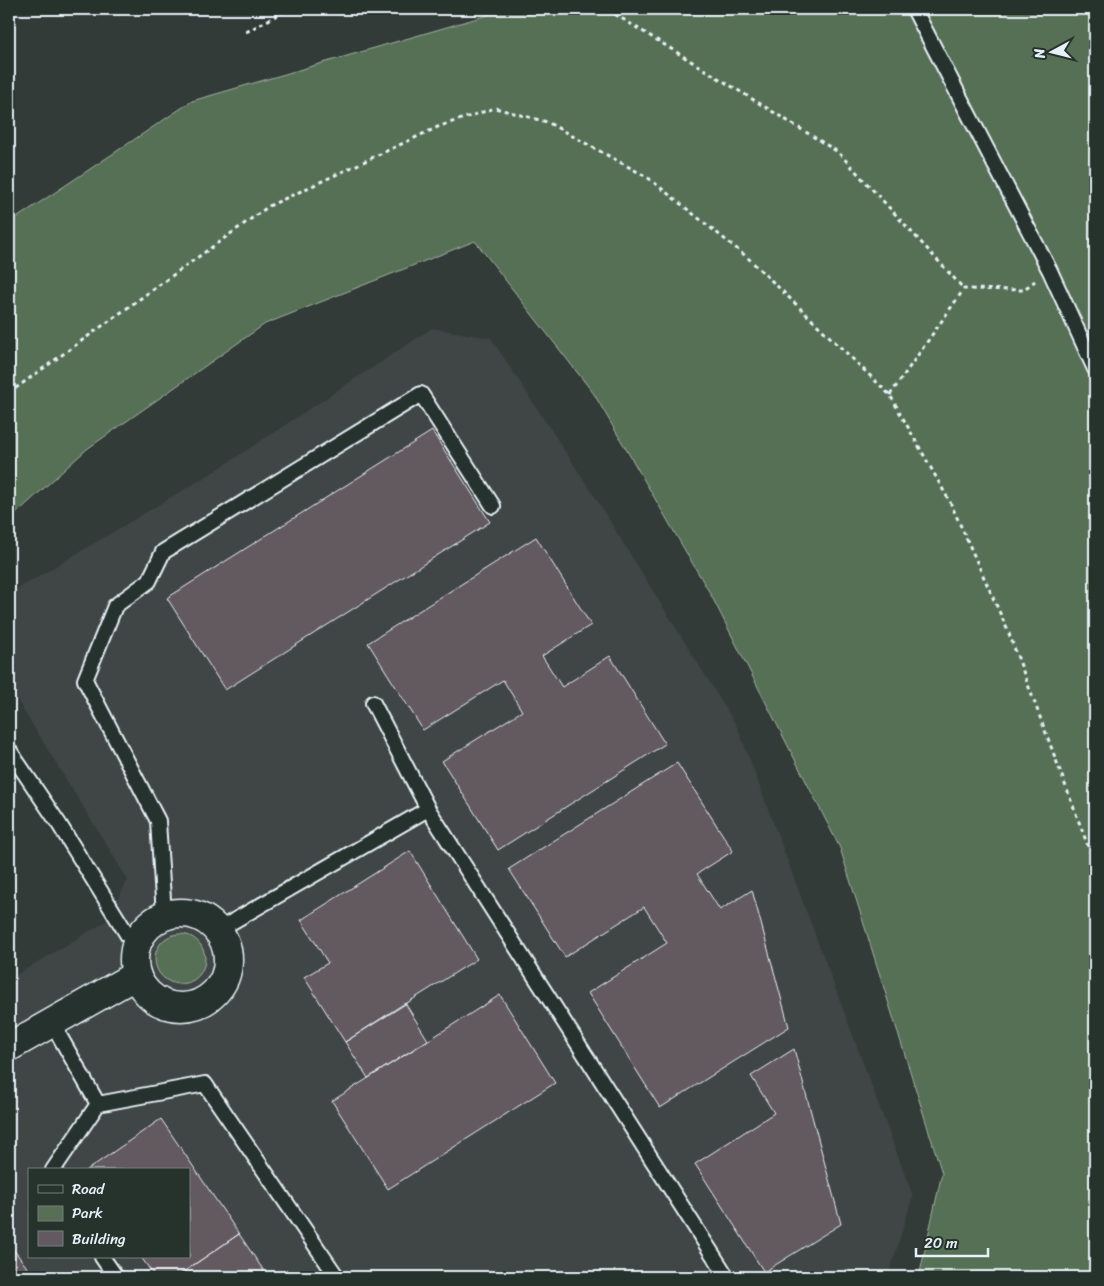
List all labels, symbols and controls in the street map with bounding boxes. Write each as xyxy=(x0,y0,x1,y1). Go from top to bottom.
north arrow xyxy=(1026,28,1076,78)
text: N xyxy=(1027,47,1053,61)
legend xyxy=(28,1168,190,1258)
text: Road xyxy=(72,1176,105,1202)
text: Park xyxy=(72,1200,103,1226)
text: Building xyxy=(72,1226,126,1252)
scale bar xyxy=(916,1226,989,1258)
text: 20 m xyxy=(924,1230,958,1256)

